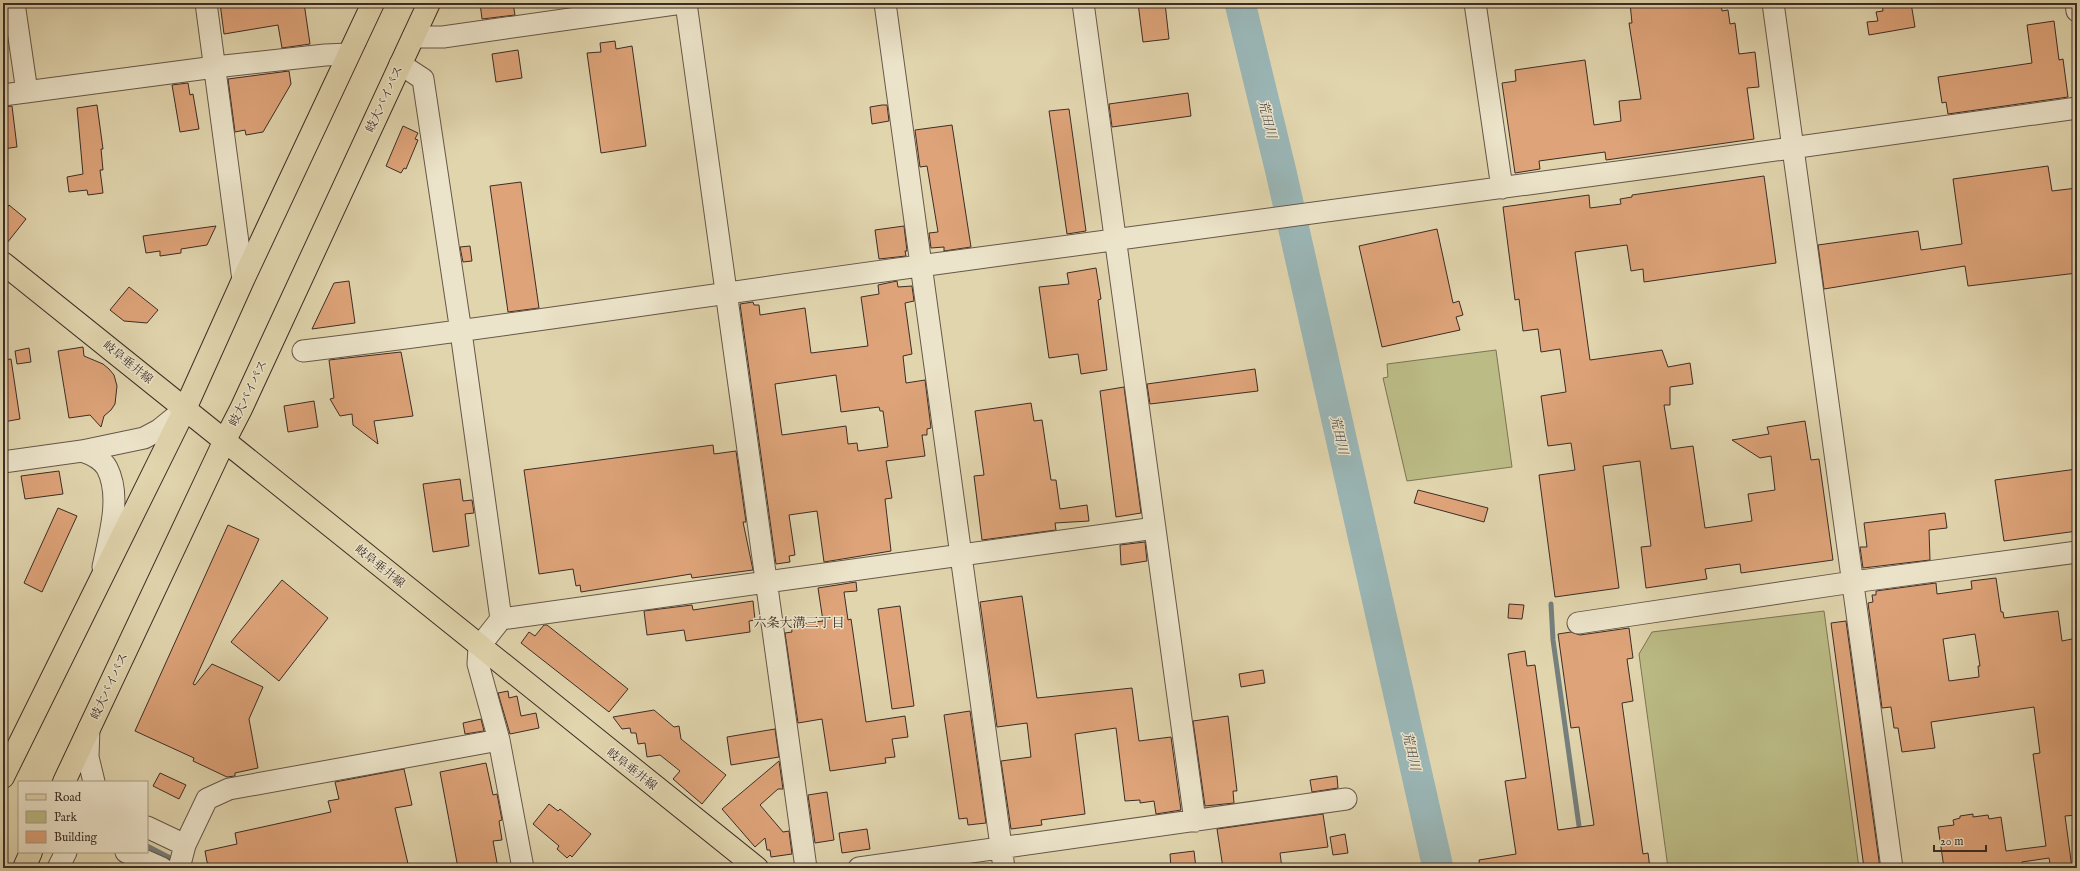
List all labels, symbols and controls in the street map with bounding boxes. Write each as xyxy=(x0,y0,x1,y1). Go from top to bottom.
street label: 岐大バイパス xyxy=(362,64,406,135)
water label: 荒田川 xyxy=(1254,98,1280,142)
street label: 岐阜垂井線 xyxy=(100,338,156,387)
street label: 岐大バイパス xyxy=(226,358,271,429)
water label: 荒田川 xyxy=(1326,414,1352,458)
street label: 岐阜垂井線 xyxy=(352,542,408,591)
district label: 六条大溝三丁目 xyxy=(753,615,845,632)
street label: 岐大バイパス xyxy=(87,651,131,722)
water label: 荒田川 xyxy=(1398,730,1424,774)
street label: 岐阜垂井線 xyxy=(603,745,660,794)
legend xyxy=(18,781,148,853)
text: Road xyxy=(54,790,82,805)
text: Park xyxy=(54,810,77,825)
scale bar xyxy=(1934,827,1986,853)
text: Building xyxy=(54,830,98,845)
text: 20 m xyxy=(1940,834,1963,849)

